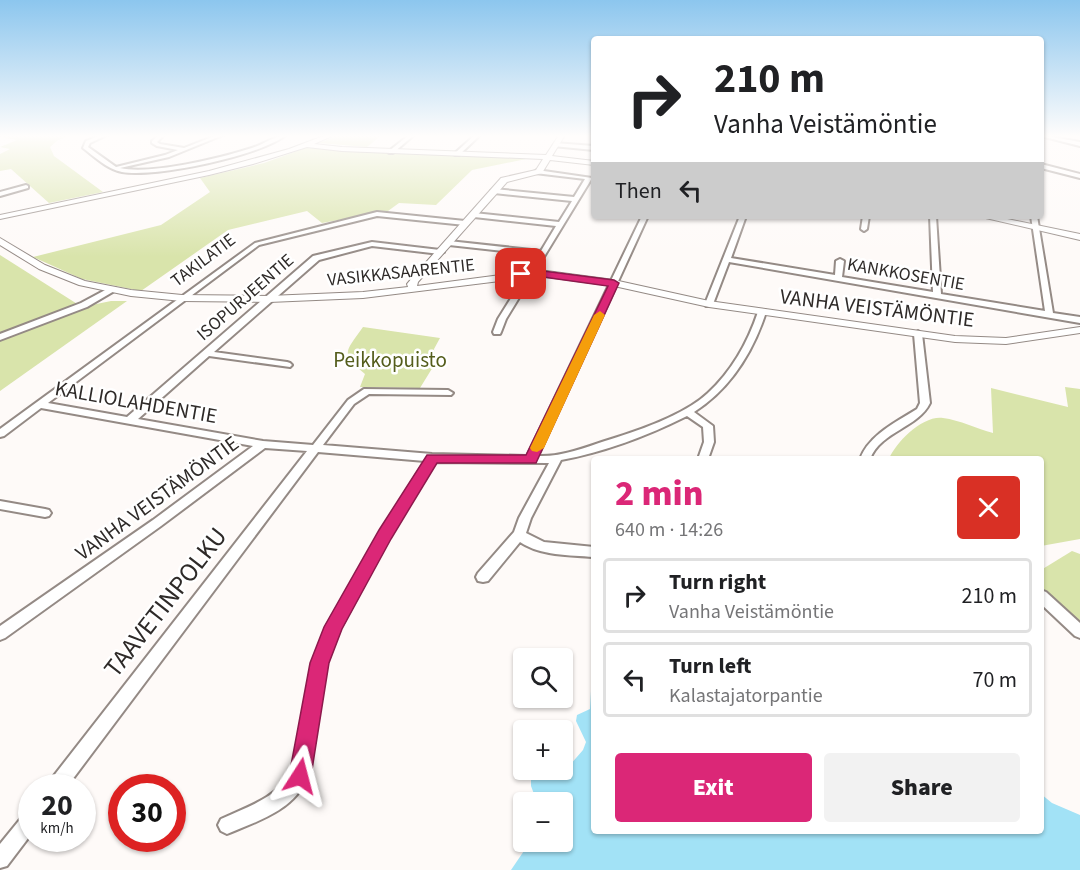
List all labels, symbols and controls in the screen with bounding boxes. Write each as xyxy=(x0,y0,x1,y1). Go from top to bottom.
text: 210 m xyxy=(714,49,825,109)
icon: right xyxy=(615,60,693,138)
text: Vanha Veistämöntie xyxy=(714,105,937,144)
icon: left xyxy=(674,174,707,207)
text: Then xyxy=(615,175,662,207)
street label: TAKILATIE xyxy=(166,228,241,293)
street label: ISOPURJEENTIE xyxy=(191,248,299,347)
pin xyxy=(495,248,546,299)
street label: VASIKKASAARENTIE xyxy=(326,252,476,293)
street label: KANKKOSENTIE xyxy=(845,252,967,297)
icon: arrive xyxy=(504,257,537,290)
street label: VANHA VEISTÄMÖNTIE xyxy=(778,281,976,335)
park label: Peikkopuisto xyxy=(333,345,447,375)
street label: KALLIOLAHDENTIE xyxy=(53,373,219,431)
street label: VANHA VEISTÄMÖNTIE xyxy=(69,428,245,568)
text: 2 min xyxy=(615,468,703,519)
button: close xyxy=(957,476,1020,539)
text: 640 m · 14:26 xyxy=(615,516,723,544)
street label: TAAVETINPOLKU xyxy=(95,519,236,685)
text: Turn right xyxy=(669,566,766,598)
icon: right xyxy=(618,579,651,612)
text: 210 m xyxy=(962,580,1017,612)
text: Vanha Veistämöntie xyxy=(669,598,834,626)
map controls xyxy=(513,648,573,852)
button: search xyxy=(513,648,573,708)
text: Turn left xyxy=(669,650,751,682)
icon: left xyxy=(618,663,651,696)
text: 70 m xyxy=(972,664,1017,696)
text: Kalastajatorpantie xyxy=(669,682,823,710)
button: + xyxy=(513,720,573,780)
position arrow xyxy=(268,744,332,808)
button: Exit xyxy=(615,753,812,822)
button: Share xyxy=(824,753,1020,822)
speed limit sign: 30 xyxy=(108,774,186,852)
text: 20 xyxy=(41,784,73,827)
button: − xyxy=(513,792,573,852)
text: km/h xyxy=(40,818,74,839)

